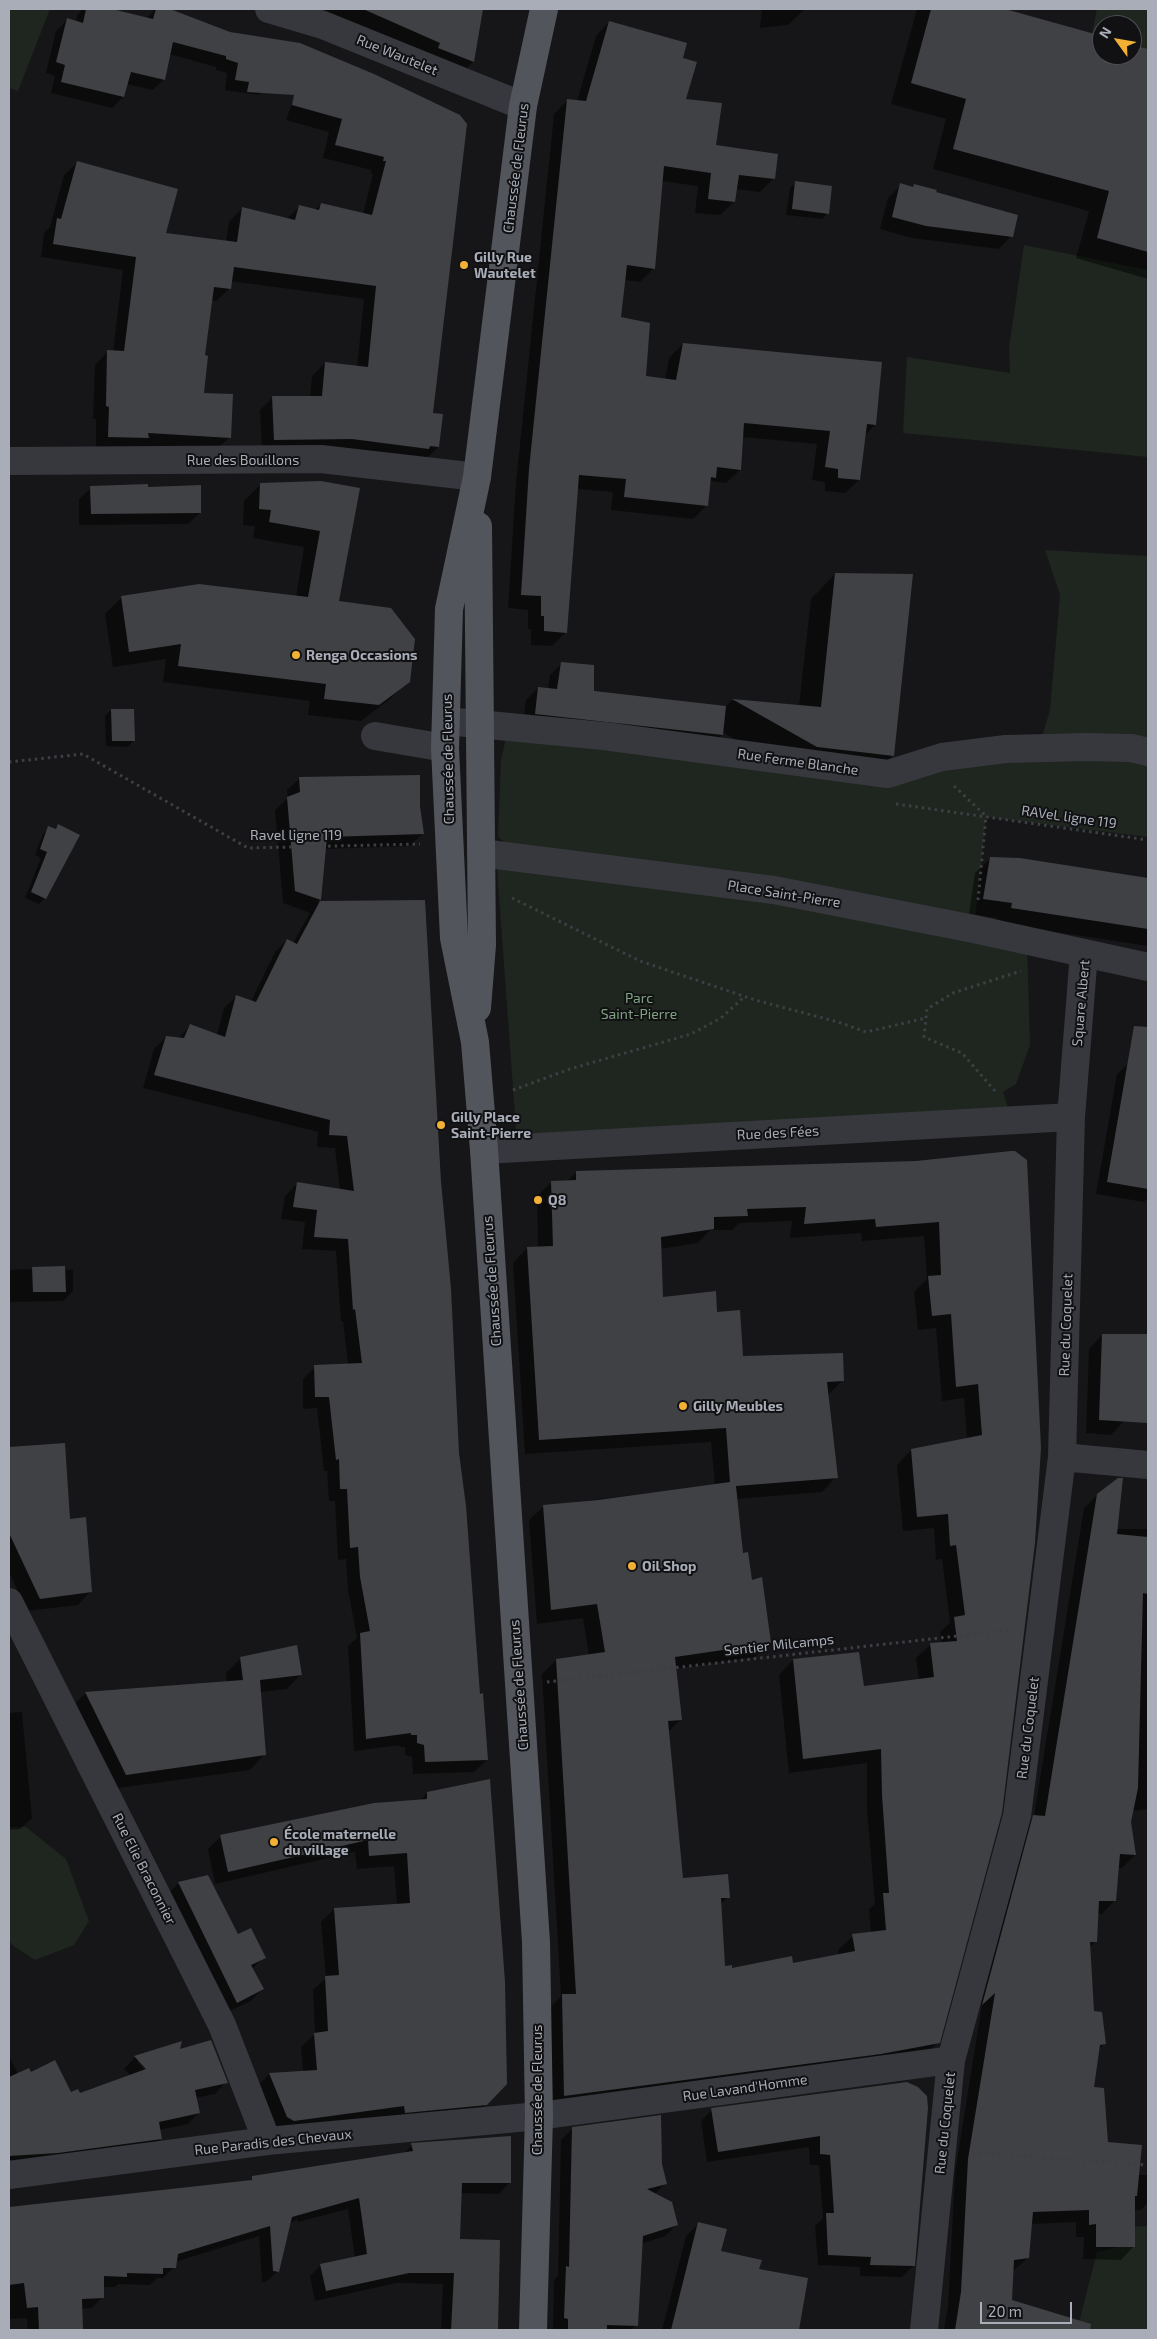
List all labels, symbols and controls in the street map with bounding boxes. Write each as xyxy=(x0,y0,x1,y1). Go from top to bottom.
north arrow xyxy=(1092,15,1142,65)
text: N xyxy=(1095,24,1115,41)
street label: Rue Wautelet xyxy=(354,31,440,79)
street label: Chaussée de Fleurus xyxy=(500,102,532,234)
place label: Gilly Rue Wautelet xyxy=(474,249,536,282)
marker: Gilly Rue Wautelet xyxy=(458,259,470,271)
street label: Rue des Bouillons xyxy=(187,452,299,468)
place label: Renga Occasions xyxy=(306,647,418,663)
marker: Renga Occasions xyxy=(290,649,302,661)
street label: Chaussée de Fleurus xyxy=(438,693,458,825)
street label: Rue Ferme Blanche xyxy=(737,745,859,779)
street label: RAVeL ligne 119 xyxy=(1020,802,1118,832)
street label: Ravel ligne 119 xyxy=(250,827,342,843)
street label: Place Saint-Pierre xyxy=(726,877,842,911)
street label: Square Albert xyxy=(1069,959,1093,1047)
park label: Parc Saint-Pierre xyxy=(601,990,677,1022)
place label: Gilly Place Saint-Pierre xyxy=(451,1109,531,1142)
marker: Gilly Place Saint-Pierre xyxy=(435,1119,447,1131)
street label: Rue des Fées xyxy=(736,1122,820,1144)
place label: Q8 xyxy=(548,1192,566,1208)
marker: Q8 xyxy=(532,1194,544,1206)
street label: Chaussée de Fleurus xyxy=(479,1215,505,1347)
street label: Rue du Coquelet xyxy=(1056,1273,1076,1377)
place label: Gilly Meubles xyxy=(693,1398,783,1414)
marker: Gilly Meubles xyxy=(677,1400,689,1412)
place label: Oil Shop xyxy=(642,1558,696,1574)
marker: Oil Shop xyxy=(626,1560,638,1572)
street label: Chaussée de Fleurus xyxy=(506,1619,532,1751)
street label: Sentier Milcamps xyxy=(723,1631,835,1659)
street label: Rue du Coquelet xyxy=(1013,1676,1043,1780)
street label: Rue Elie Braconnier xyxy=(109,1810,179,1928)
place label: École maternelle du village xyxy=(284,1826,396,1858)
marker: École maternelle du village xyxy=(268,1836,280,1848)
street label: Chaussée de Fleurus xyxy=(529,2025,545,2155)
street label: Rue Lavand'Homme xyxy=(682,2071,808,2105)
street label: Rue du Coquelet xyxy=(931,2071,959,2175)
street label: Rue Paradis des Chevaux xyxy=(194,2125,352,2159)
scale bar xyxy=(982,2292,1074,2324)
text: 20 m xyxy=(988,2302,1022,2320)

